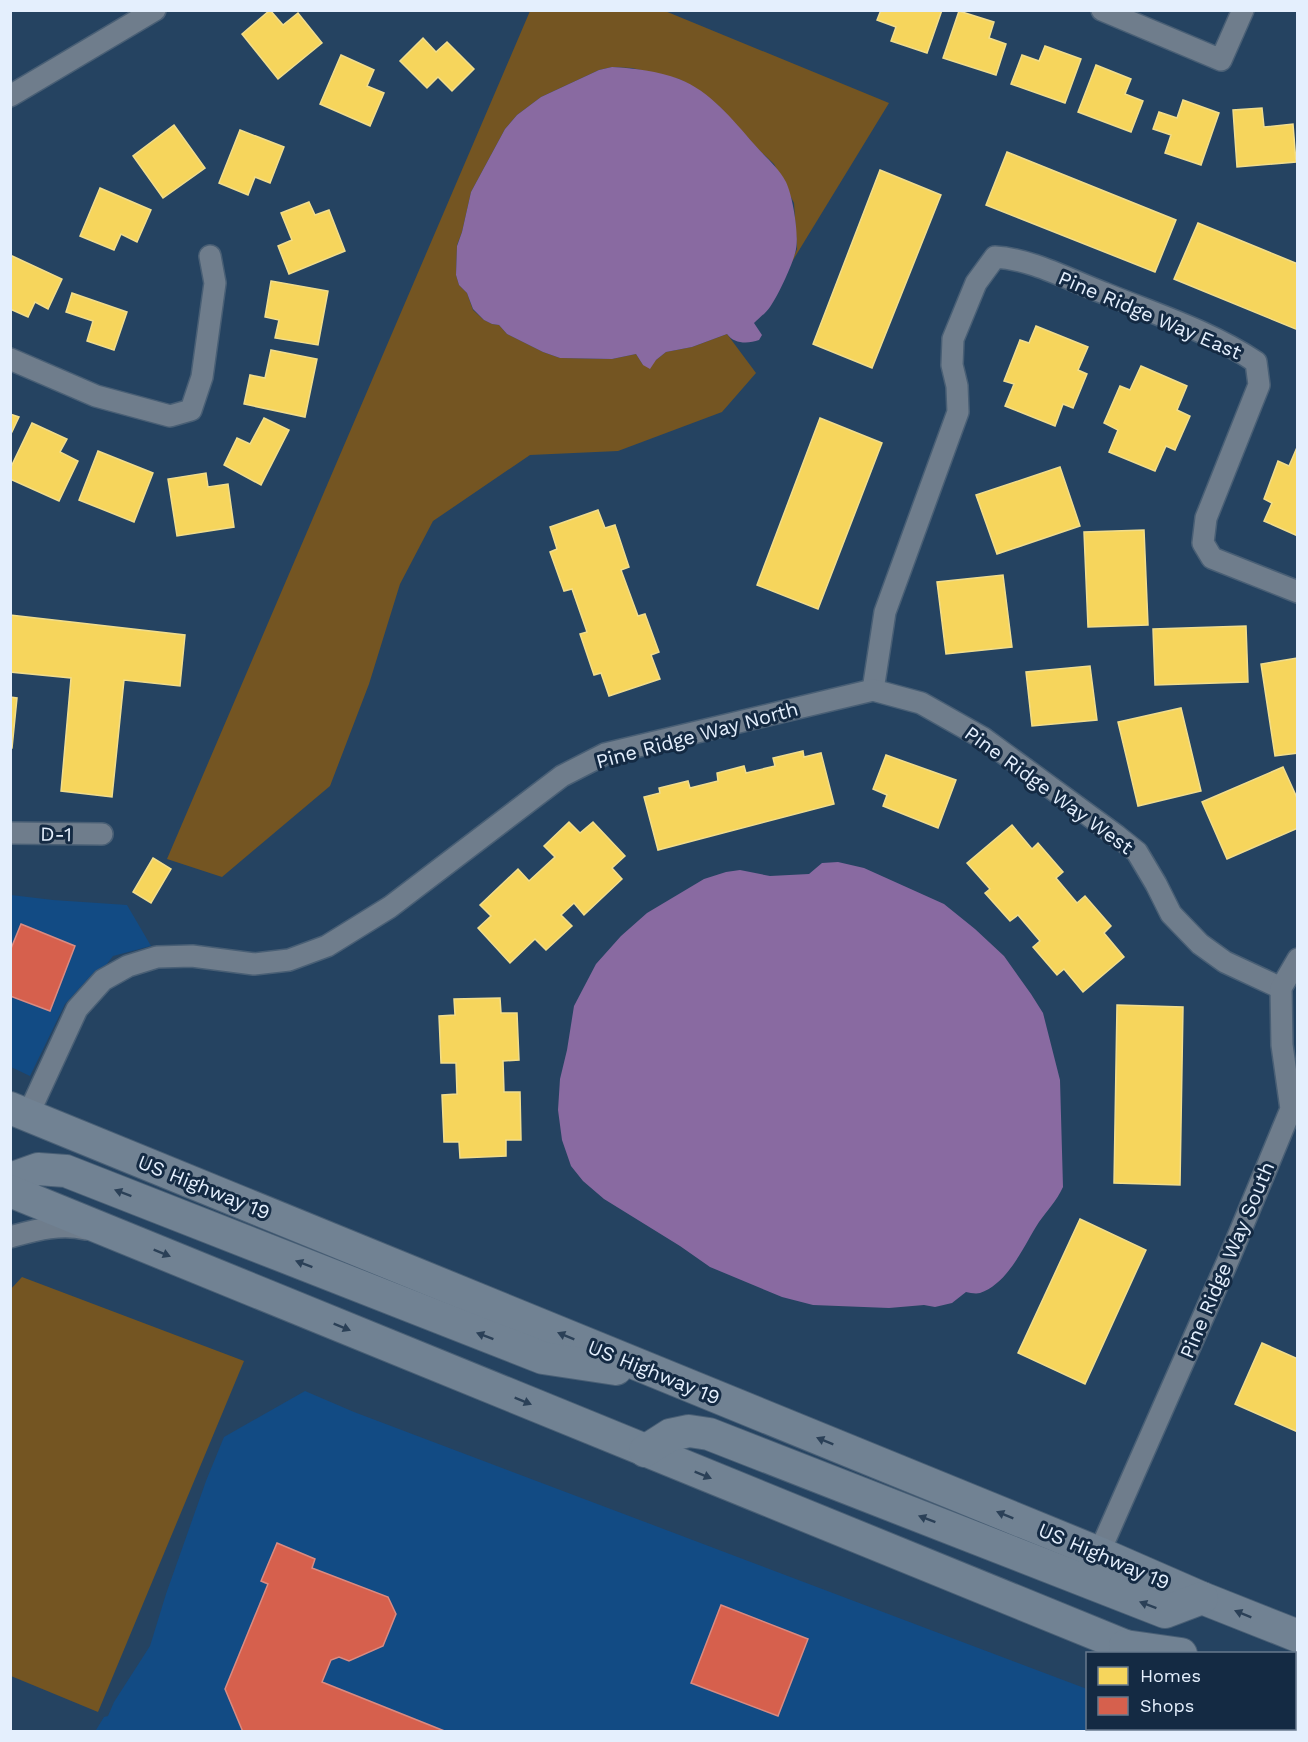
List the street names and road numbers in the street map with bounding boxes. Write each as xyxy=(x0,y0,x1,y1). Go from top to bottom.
street label: Pine Ridge Way East xyxy=(1055,266,1246,365)
street label: Pine Ridge Way North xyxy=(593,696,801,774)
street label: Pine Ridge Way West xyxy=(960,721,1138,859)
street label: D-1 xyxy=(40,822,72,846)
street label: US Highway 19 xyxy=(134,1150,274,1224)
street label: Pine Ridge Way South xyxy=(1175,1158,1279,1362)
street label: US Highway 19 xyxy=(584,1335,724,1409)
street label: US Highway 19 xyxy=(1035,1518,1173,1594)

